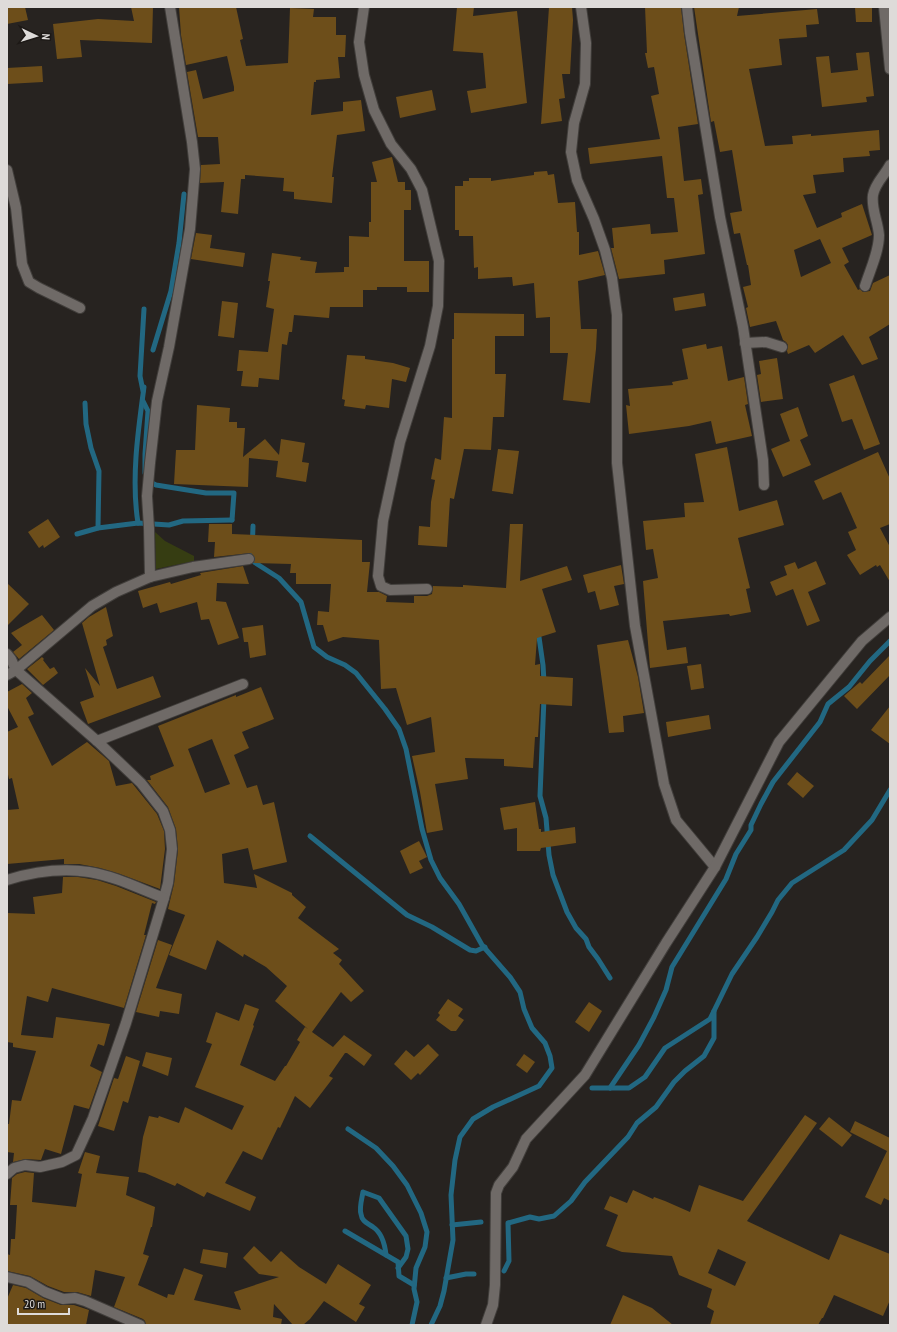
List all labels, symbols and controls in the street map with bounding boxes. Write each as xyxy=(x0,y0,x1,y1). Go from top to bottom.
north arrow xyxy=(16,16,56,56)
text: N xyxy=(39,33,53,40)
scale bar xyxy=(18,1290,69,1316)
text: 20 m xyxy=(24,1296,45,1311)

